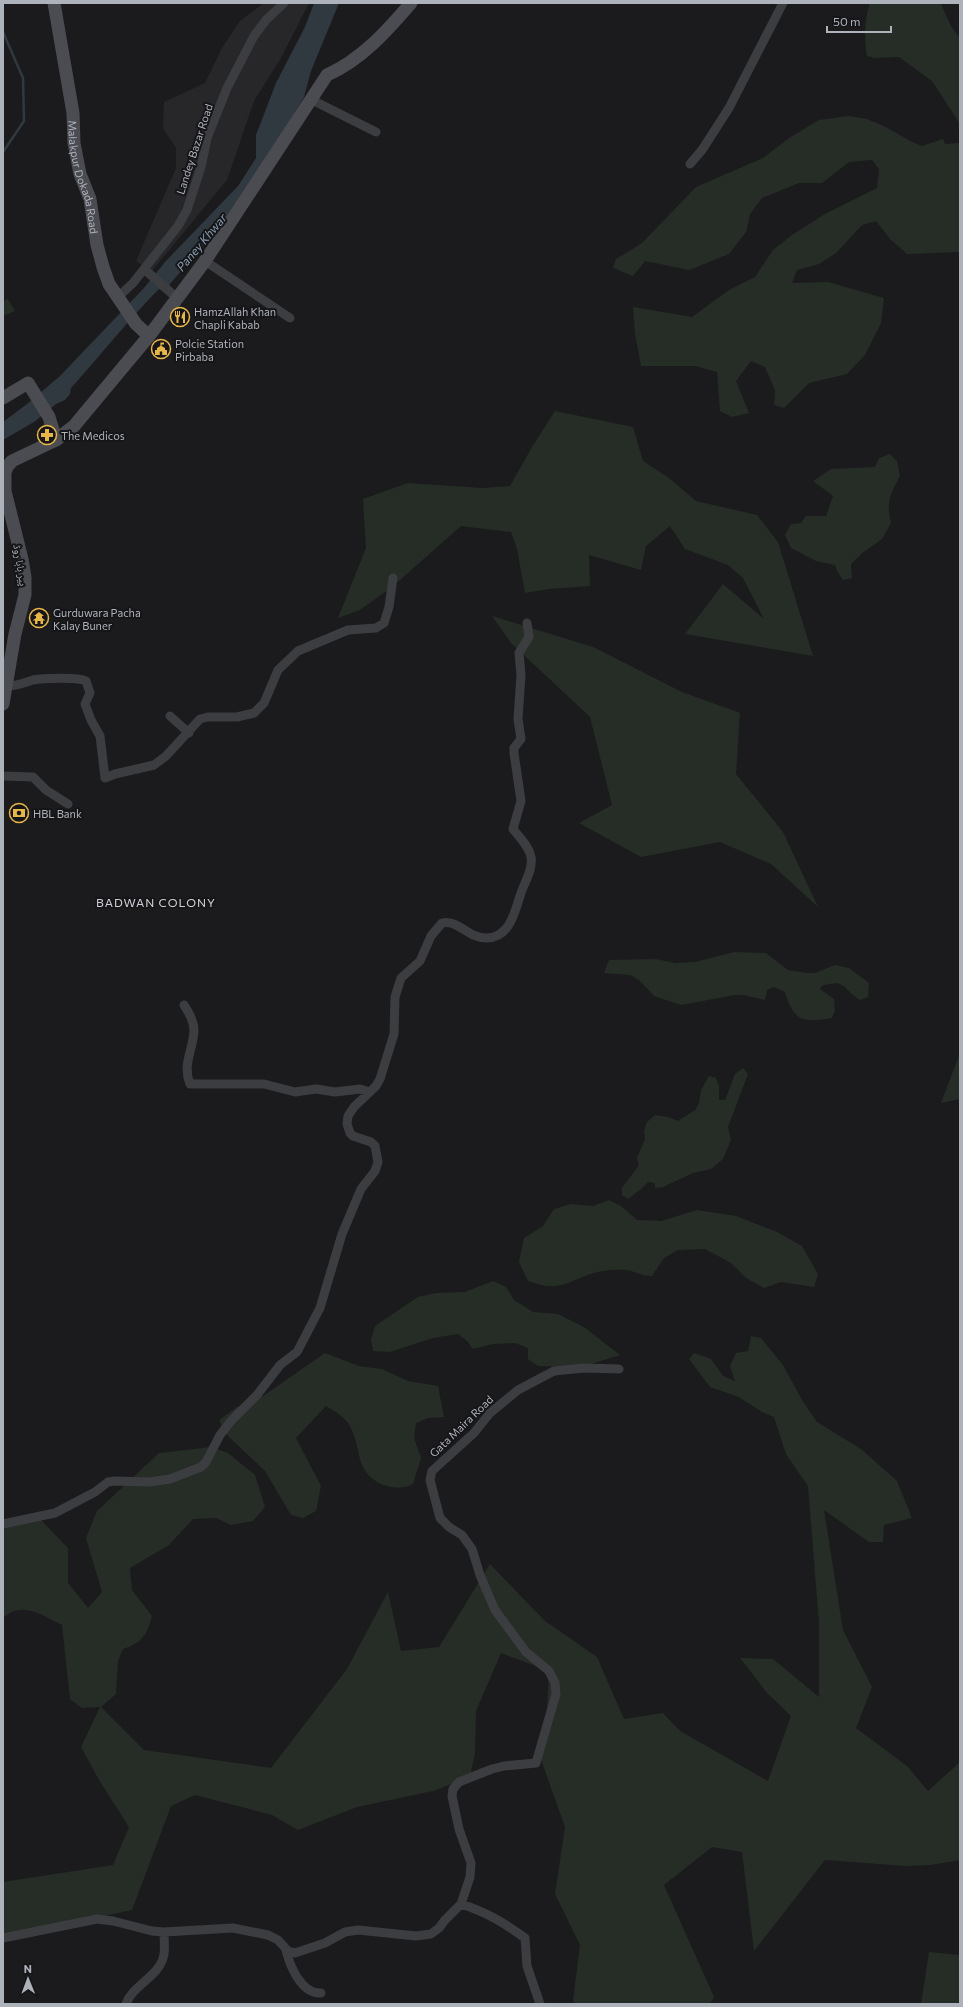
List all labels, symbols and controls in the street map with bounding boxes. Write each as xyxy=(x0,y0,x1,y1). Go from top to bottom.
scale bar xyxy=(827,8,891,34)
text: 50 m xyxy=(833,14,861,28)
street label: Landey Bazar Road xyxy=(173,102,215,196)
street label: Malakpur Dokada Road xyxy=(67,120,102,235)
water label: Paney Khwar xyxy=(173,210,230,274)
place label: HamzAllah Khan Chapli Kabab xyxy=(194,305,276,331)
restaurant icon: HamzAllah Khan Chapli Kabab xyxy=(169,306,191,328)
place label: Polcie Station Pirbaba xyxy=(175,337,244,363)
public building icon: Polcie Station Pirbaba xyxy=(150,338,172,360)
pharmacy icon: The Medicos xyxy=(36,424,58,446)
place label: The Medicos xyxy=(61,429,125,442)
street label: پیر بابا روڈ xyxy=(10,543,31,587)
place label: Gurduwara Pacha Kalay Buner xyxy=(53,606,141,632)
temple icon: Gurduwara Pacha Kalay Buner xyxy=(28,607,50,629)
bank icon: HBL Bank xyxy=(8,802,30,824)
place label: HBL Bank xyxy=(33,807,82,820)
district label: BADWAN COLONY xyxy=(96,895,216,909)
street label: Gata Maira Road xyxy=(427,1392,495,1460)
north arrow xyxy=(8,1959,48,1999)
text: N xyxy=(24,1962,32,1975)

